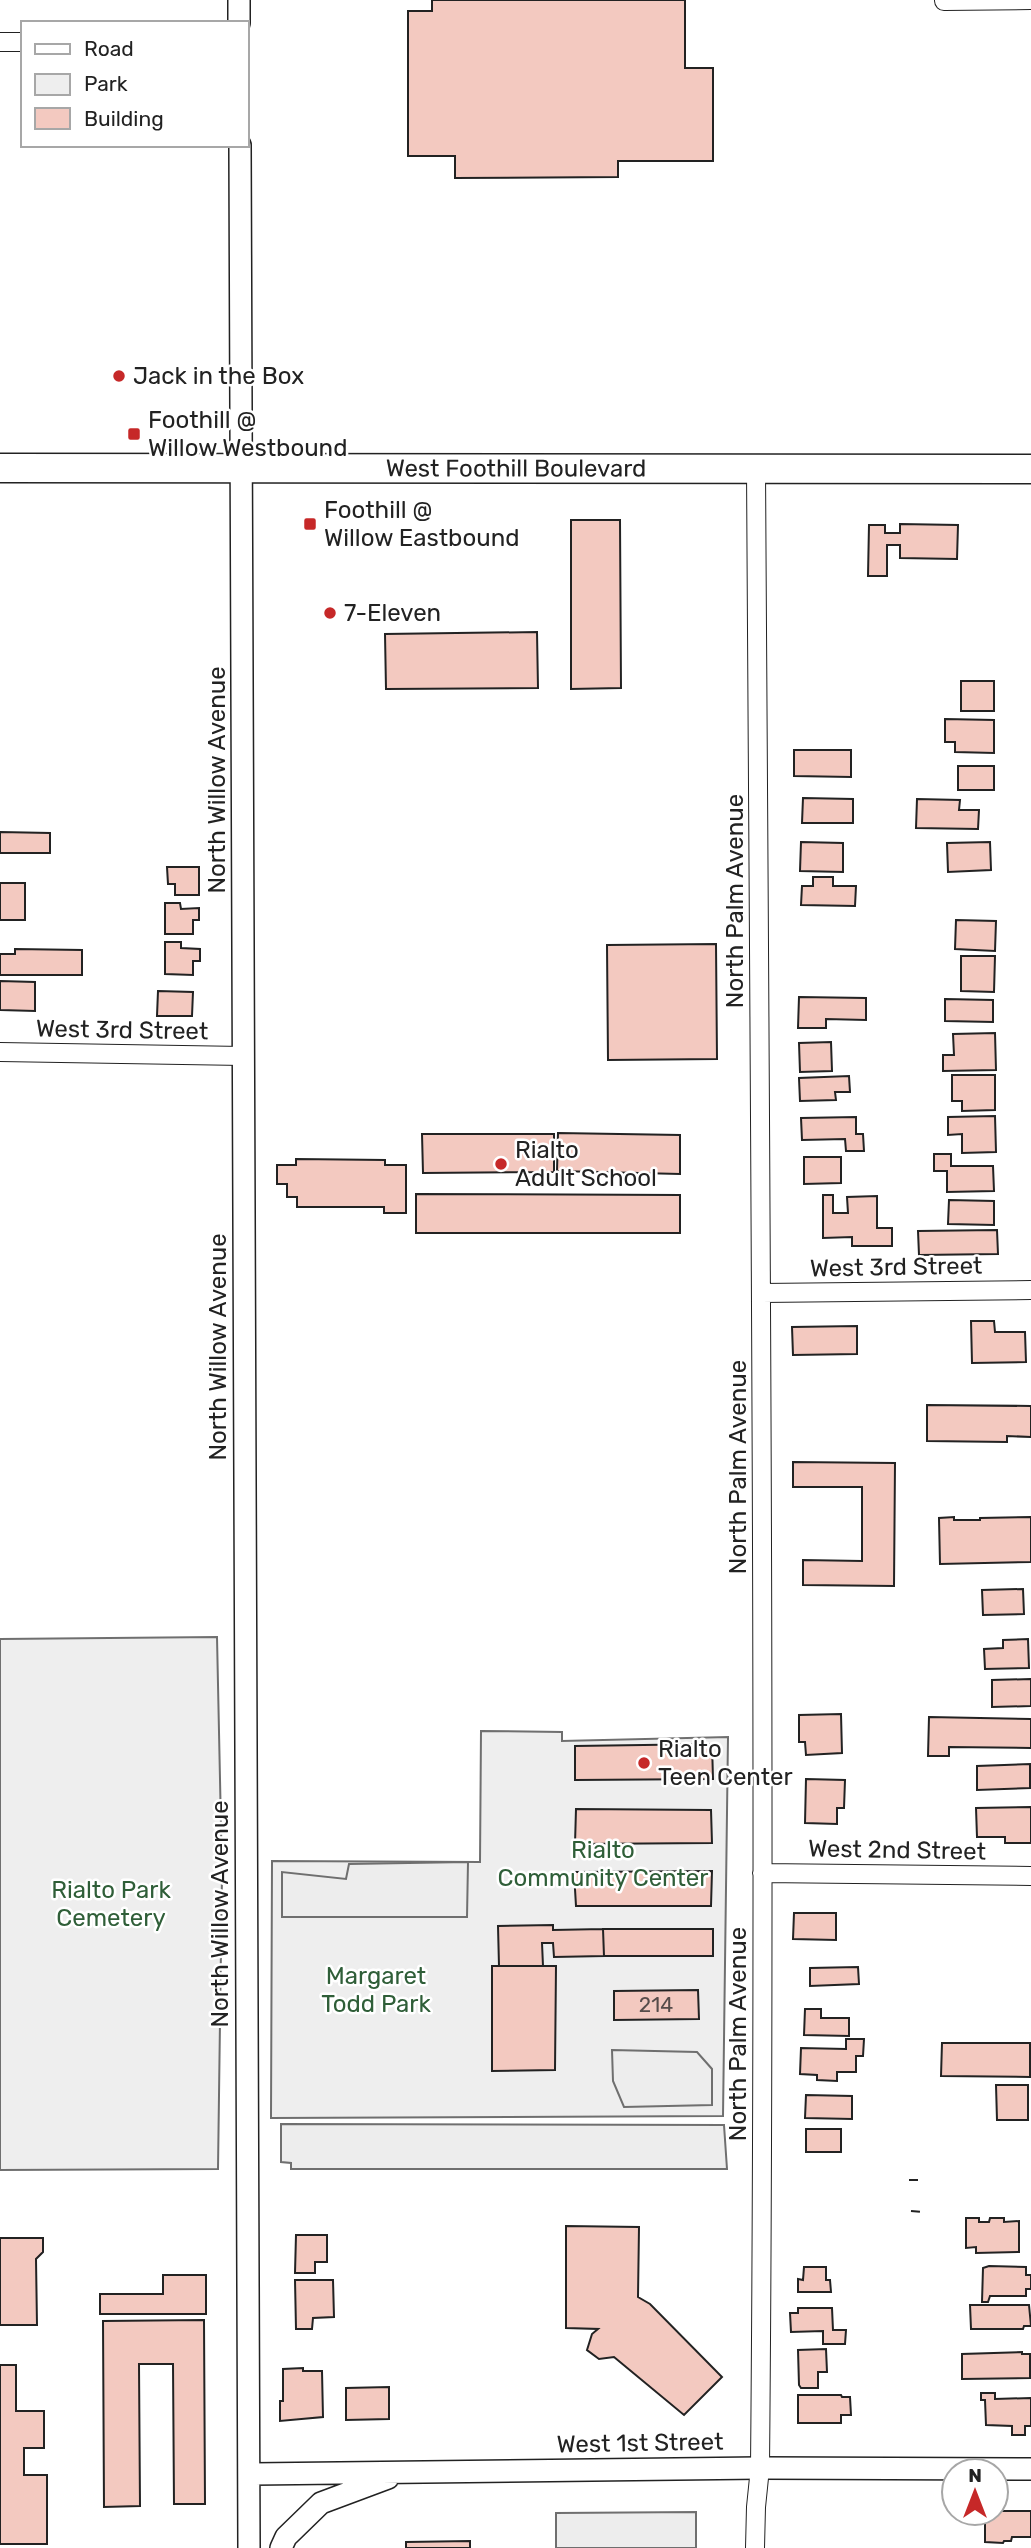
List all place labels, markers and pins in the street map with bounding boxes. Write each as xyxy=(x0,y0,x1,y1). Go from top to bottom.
place label: Jack in the Box xyxy=(133,362,304,390)
marker: Jack in the Box xyxy=(111,368,127,384)
place label: Foothill @ Willow Westbound xyxy=(148,406,347,462)
marker: Foothill @ Willow Westbound xyxy=(126,426,142,442)
place label: Foothill @ Willow Eastbound xyxy=(324,496,519,552)
marker: Foothill @ Willow Eastbound xyxy=(302,516,318,532)
place label: 7-Eleven xyxy=(344,599,441,627)
marker: 7-Eleven xyxy=(322,605,338,621)
place label: Rialto Adult School xyxy=(515,1136,657,1192)
marker: Rialto Adult School xyxy=(493,1156,509,1172)
place label: Rialto Teen Center xyxy=(658,1735,793,1791)
marker: Rialto Teen Center xyxy=(636,1755,652,1771)

